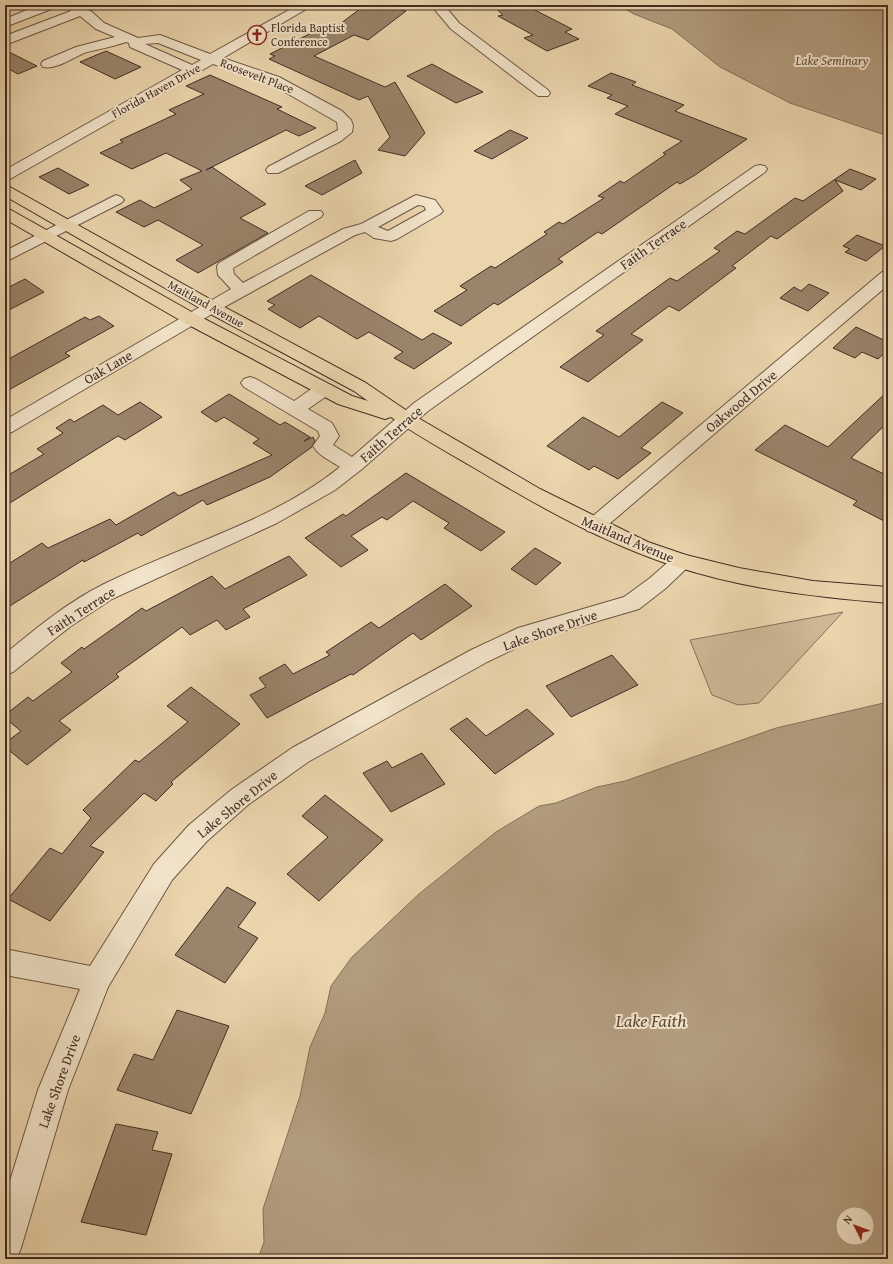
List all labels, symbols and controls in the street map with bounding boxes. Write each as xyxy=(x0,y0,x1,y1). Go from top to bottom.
place label: Florida Baptist Conference xyxy=(271,19,346,50)
church icon: Florida Baptist Conference xyxy=(246,24,268,46)
water label: Lake Seminary xyxy=(794,51,869,70)
street label: Roosevelt Place xyxy=(218,54,297,97)
street label: Florida Haven Drive xyxy=(108,59,204,122)
street label: Faith Terrace xyxy=(616,213,691,274)
street label: Maitland Avenue xyxy=(165,276,248,332)
street label: Oak Lane xyxy=(80,345,136,389)
street label: Oakwood Drive xyxy=(701,365,782,437)
street label: Faith Terrace xyxy=(355,401,427,467)
street label: Maitland Avenue xyxy=(579,510,678,568)
street label: Faith Terrace xyxy=(43,581,119,640)
street label: Lake Shore Drive xyxy=(500,604,600,655)
street label: Lake Shore Drive xyxy=(192,765,282,843)
water label: Lake Faith xyxy=(615,1007,686,1034)
street label: Lake Shore Drive xyxy=(33,1031,85,1131)
north arrow xyxy=(835,1206,875,1246)
text: N xyxy=(839,1211,856,1227)

